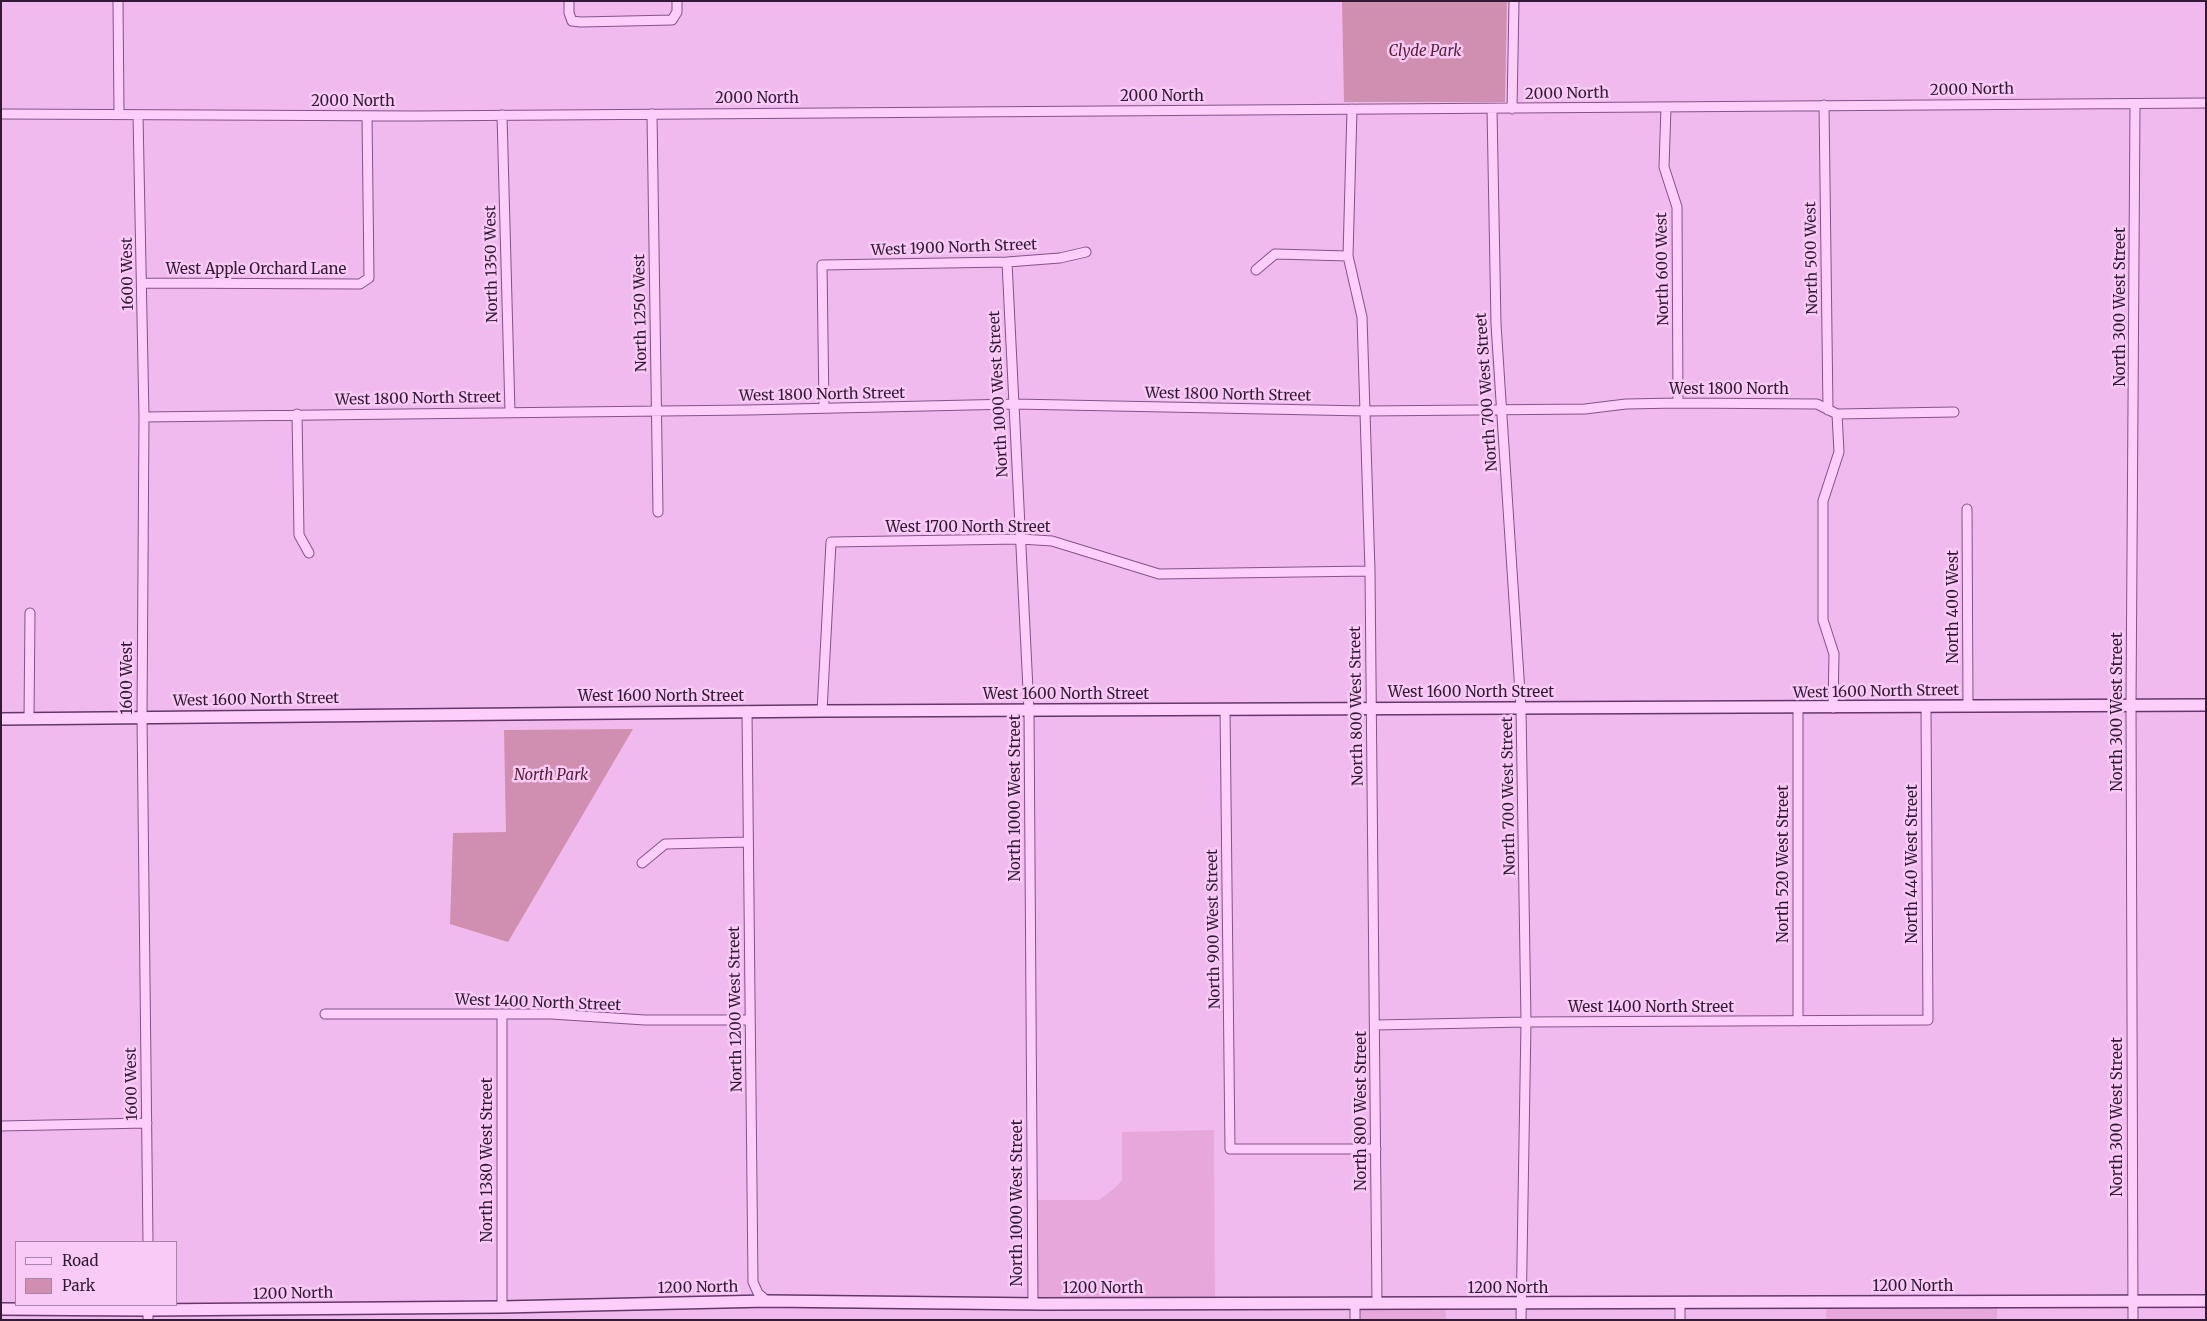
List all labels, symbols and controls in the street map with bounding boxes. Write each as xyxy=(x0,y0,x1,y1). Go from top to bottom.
park label: Clyde Park xyxy=(1389,43,1461,61)
street label: 2000 North xyxy=(1930,80,2014,100)
street label: 2000 North xyxy=(1525,84,1609,104)
street label: 2000 North xyxy=(1120,88,1204,106)
street label: 2000 North xyxy=(715,90,799,108)
street label: 2000 North xyxy=(311,93,395,111)
street label: North 500 West xyxy=(1802,201,1822,315)
street label: North 1350 West xyxy=(482,205,502,323)
street label: North 600 West xyxy=(1653,212,1673,326)
street label: North 300 West Street xyxy=(2112,227,2130,387)
street label: West 1900 North Street xyxy=(871,236,1037,260)
street label: 1600 West xyxy=(118,237,138,311)
street label: North 1250 West xyxy=(631,254,651,372)
street label: West Apple Orchard Lane xyxy=(166,261,346,279)
street label: North 1000 West Street xyxy=(986,310,1012,478)
street label: North 700 West Street xyxy=(1472,312,1502,472)
street label: West 1800 North xyxy=(1669,381,1789,399)
street label: West 1800 North Street xyxy=(739,385,905,405)
street label: West 1800 North Street xyxy=(1145,385,1311,405)
street label: West 1800 North Street xyxy=(335,389,501,409)
street label: West 1700 North Street xyxy=(885,519,1051,537)
street label: North 400 West xyxy=(1945,550,1963,664)
street label: North 800 West Street xyxy=(1347,626,1367,786)
street label: North 300 West Street xyxy=(2109,632,2127,792)
street label: 1600 West xyxy=(119,641,137,715)
street label: West 1600 North Street xyxy=(1793,682,1959,702)
street label: West 1600 North Street xyxy=(1388,684,1554,702)
street label: West 1600 North Street xyxy=(983,686,1149,704)
street label: West 1600 North Street xyxy=(578,688,744,706)
street label: West 1600 North Street xyxy=(173,690,339,710)
street label: North 1000 West Street xyxy=(1007,714,1025,882)
street label: North 700 West Street xyxy=(1499,716,1519,876)
park label: North Park xyxy=(514,767,588,785)
street label: North 440 West Street xyxy=(1904,784,1922,944)
street label: North 520 West Street xyxy=(1775,785,1793,943)
street label: North 900 West Street xyxy=(1204,849,1224,1009)
street label: North 1200 West Street xyxy=(726,926,746,1092)
street label: West 1400 North Street xyxy=(455,991,621,1015)
street label: West 1400 North Street xyxy=(1568,999,1734,1017)
street label: North 800 West Street xyxy=(1353,1031,1371,1191)
street label: North 300 West Street xyxy=(2109,1037,2127,1197)
street label: 1600 West xyxy=(122,1047,142,1121)
street label: North 1380 West Street xyxy=(479,1078,497,1242)
street label: North 1000 West Street xyxy=(1009,1119,1027,1287)
legend xyxy=(15,1241,178,1306)
text: Road xyxy=(62,1251,98,1270)
text: Park xyxy=(62,1276,95,1295)
street label: 1200 North xyxy=(657,1278,739,1298)
street label: 1200 North xyxy=(1873,1278,1953,1296)
street label: 1200 North xyxy=(1063,1280,1143,1298)
street label: 1200 North xyxy=(1468,1280,1548,1298)
street label: 1200 North xyxy=(252,1284,334,1304)

